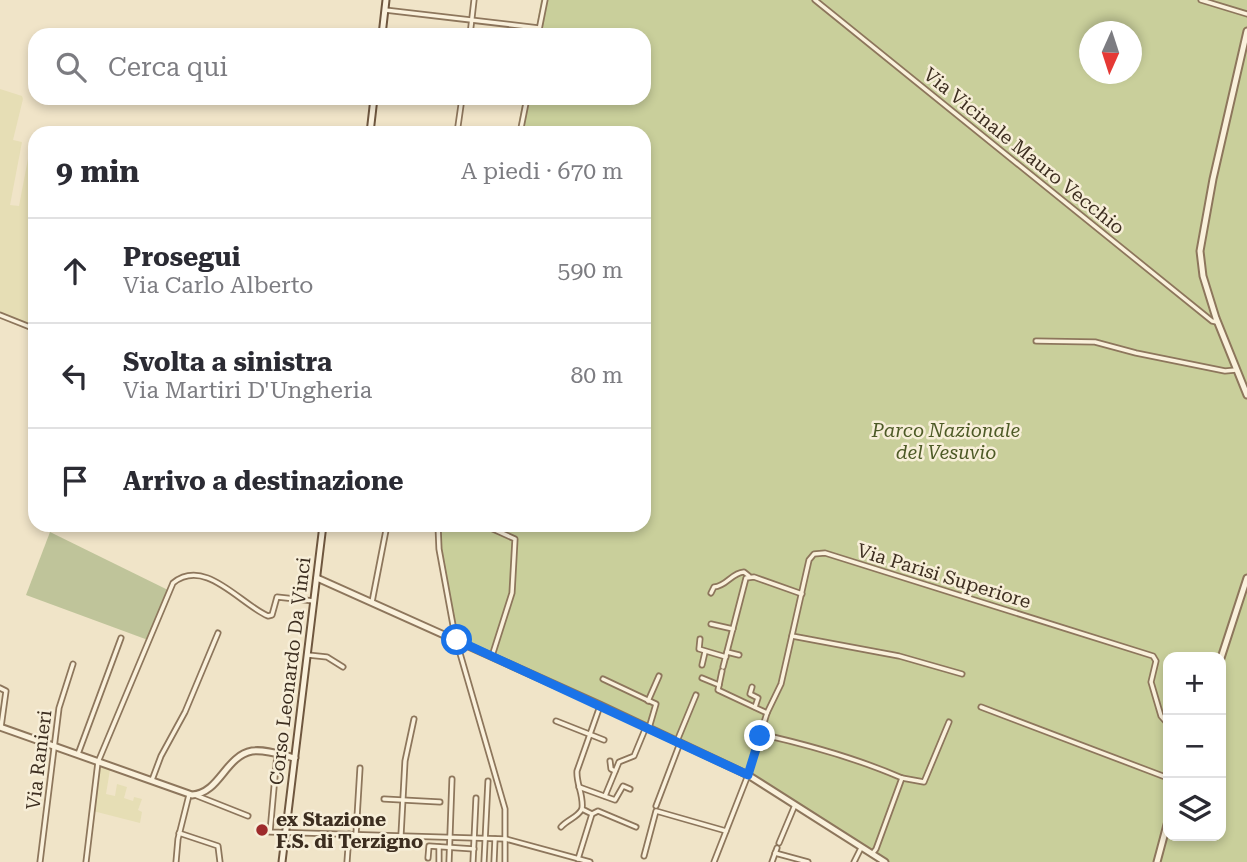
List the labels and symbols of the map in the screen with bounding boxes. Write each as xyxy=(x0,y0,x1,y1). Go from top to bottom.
north arrow xyxy=(1079,21,1142,84)
street label: Via Vicinale Mauro Vecchio xyxy=(919,63,1129,239)
park label: Parco Nazionale del Vesuvio xyxy=(871,419,1021,464)
street label: Via Parisi Superiore xyxy=(854,539,1034,613)
street label: Corso Leonardo Da Vinci xyxy=(265,556,315,786)
route start xyxy=(441,624,472,655)
street label: Via Ranieri xyxy=(21,709,57,811)
route end xyxy=(744,720,775,751)
place label: ex Stazione F.S. di Terzigno xyxy=(276,808,423,853)
marker: ex Stazione F.S. di Terzigno xyxy=(254,822,270,838)

